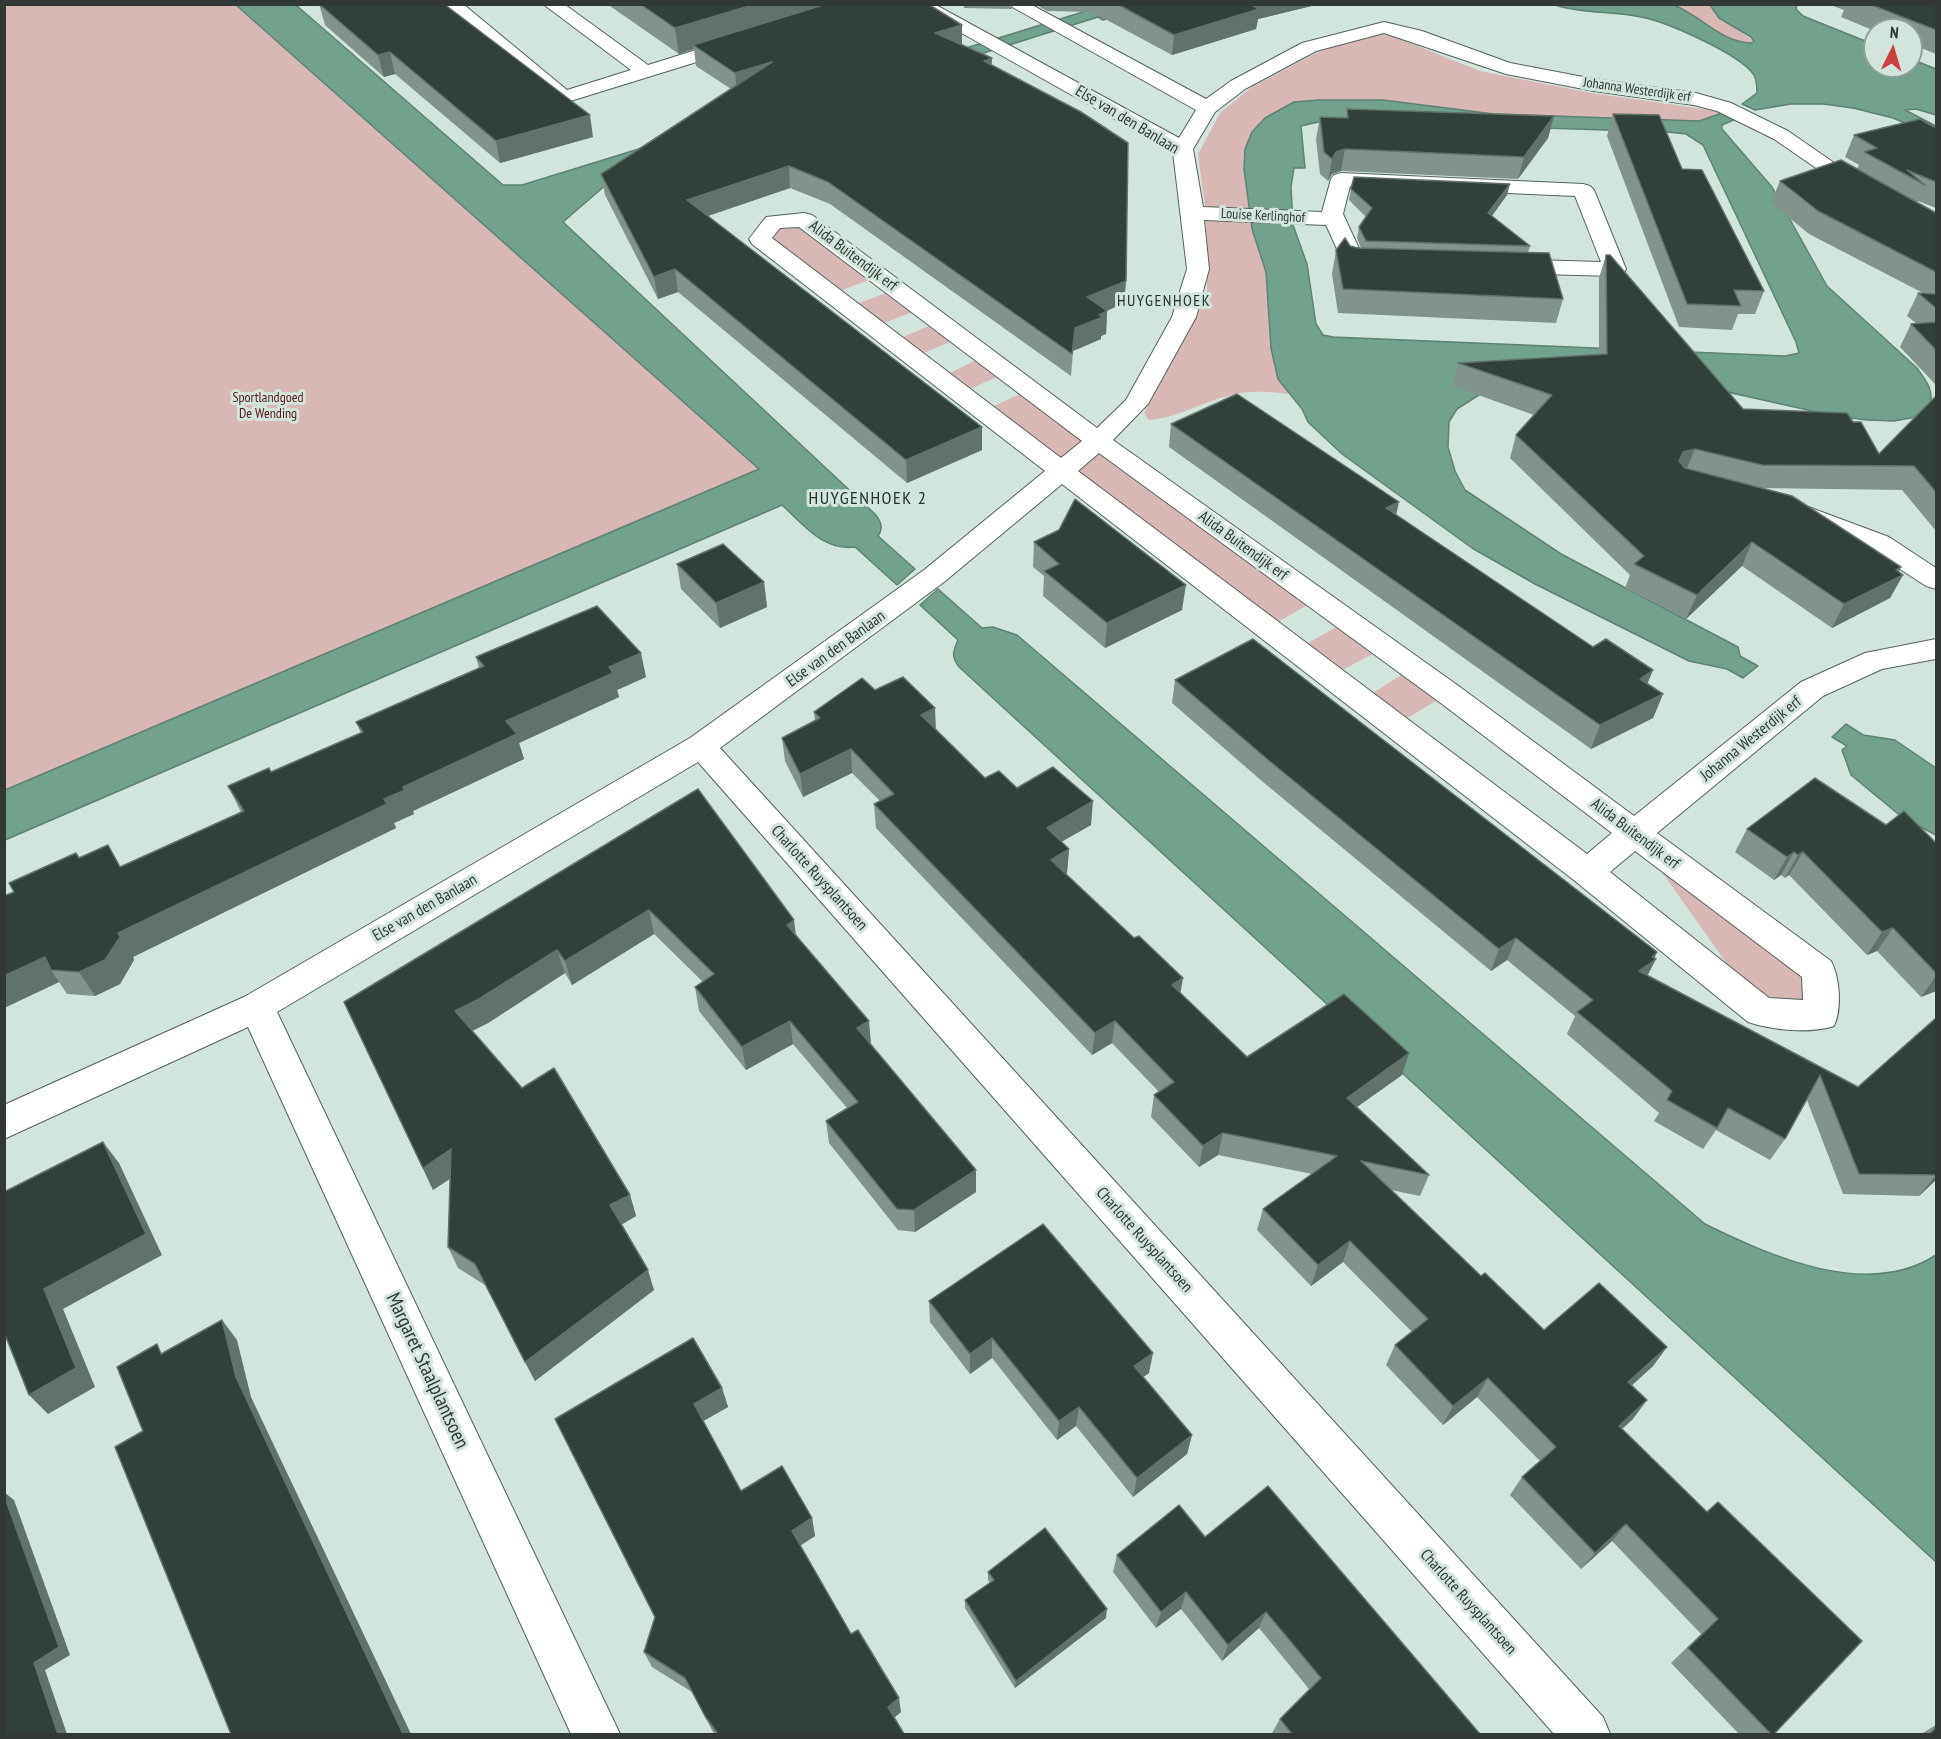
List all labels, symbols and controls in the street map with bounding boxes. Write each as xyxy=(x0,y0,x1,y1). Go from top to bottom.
north arrow xyxy=(1863,18,1923,78)
text: N xyxy=(1889,22,1900,42)
street label: Johanna Westerdijk erf xyxy=(1582,74,1692,106)
street label: Else van den Banlaan xyxy=(1072,82,1182,158)
street label: Louise Kerlinghof xyxy=(1221,205,1305,227)
street label: Alida Buitendijk erf xyxy=(805,216,901,296)
district label: HUYGENHOEK xyxy=(1117,291,1211,311)
park label: Sportlandgoed De Wending xyxy=(232,390,304,422)
district label: HUYGENHOEK 2 xyxy=(809,488,927,510)
street label: Alida Buitendijk erf xyxy=(1195,507,1291,585)
street label: Else van den Banlaan xyxy=(783,607,889,691)
street label: Johanna Westerdijk erf xyxy=(1697,693,1805,785)
street label: Alida Buitendijk erf xyxy=(1587,794,1683,874)
street label: Charlotte Ruysplantsoen xyxy=(767,821,871,935)
street label: Else van den Banlaan xyxy=(369,870,481,946)
street label: Charlotte Ruysplantsoen xyxy=(1092,1183,1196,1297)
street label: Margaret Staalplantsoen xyxy=(380,1289,474,1453)
street label: Charlotte Ruysplantsoen xyxy=(1416,1545,1520,1659)

